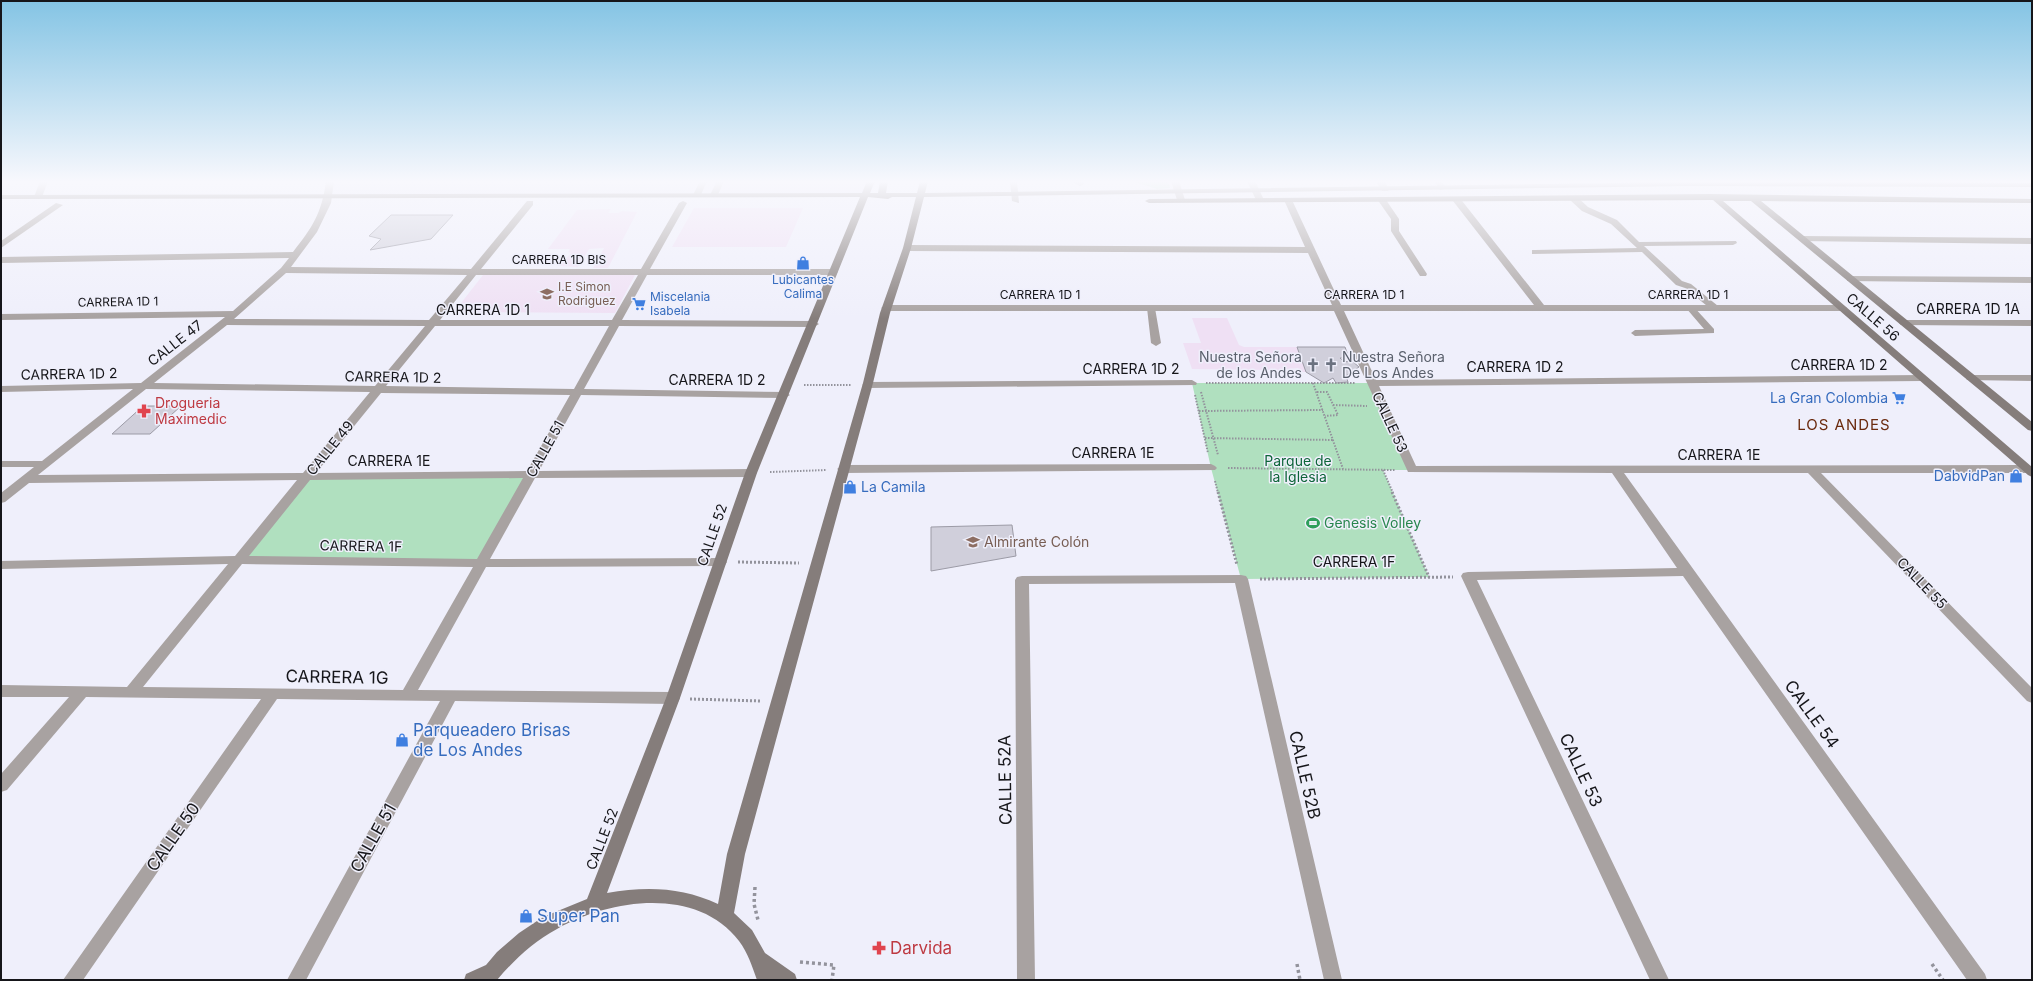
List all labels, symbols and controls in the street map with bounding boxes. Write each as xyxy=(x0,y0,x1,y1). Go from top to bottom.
street label: CARRERA 1D BIS xyxy=(512,252,607,267)
shop icon: Lubicantes Calima xyxy=(795,255,811,271)
place label: Lubicantes Calima xyxy=(772,272,834,301)
place label: I.E Simon Rodriguez xyxy=(558,279,616,308)
school or university icon: I.E Simon Rodriguez xyxy=(539,286,555,302)
street label: CARRERA 1D 1 xyxy=(1000,287,1080,302)
street label: CARRERA 1D 1 xyxy=(1324,287,1404,302)
street label: CARRERA 1D 1 xyxy=(1648,287,1728,302)
place label: Miscelania Isabela xyxy=(650,289,710,318)
street label: CALLE 56 xyxy=(1843,289,1903,344)
street label: CARRERA 1D 1 xyxy=(78,293,158,310)
supermarket icon: Miscelania Isabela xyxy=(631,296,647,312)
street label: CARRERA 1D 1A xyxy=(1916,300,2020,317)
street label: CARRERA 1D 1 xyxy=(436,301,530,318)
street label: CALLE 47 xyxy=(144,316,206,369)
place label: Nuestra Señora de los Andes xyxy=(1199,348,1302,381)
place label: Nuestra Señora De Los Andes xyxy=(1342,348,1445,381)
street label: CARRERA 1D 2 xyxy=(1791,356,1887,373)
church icon: Nuestra Señora de los Andes xyxy=(1305,357,1321,373)
church icon: Nuestra Señora De Los Andes xyxy=(1323,357,1339,373)
street label: CARRERA 1D 2 xyxy=(1467,358,1563,375)
street label: CARRERA 1D 2 xyxy=(1083,360,1179,377)
street label: CARRERA 1D 2 xyxy=(20,364,118,383)
street label: CARRERA 1D 2 xyxy=(344,367,442,386)
street label: CARRERA 1D 2 xyxy=(669,371,765,388)
street label: CALLE 53 xyxy=(1369,389,1412,455)
place label: La Gran Colombia xyxy=(1770,389,1888,406)
supermarket icon: La Gran Colombia xyxy=(1891,390,1907,406)
place label: Drogueria Maximedic xyxy=(155,394,227,427)
pharmacy icon: Drogueria Maximedic xyxy=(136,403,152,419)
district label: LOS ANDES xyxy=(1797,415,1891,434)
street label: CALLE 49 xyxy=(302,417,357,478)
street label: CALLE 51 xyxy=(522,418,567,480)
street label: CARRERA 1E xyxy=(1072,444,1154,461)
street label: CARRERA 1E xyxy=(1678,446,1760,463)
street label: CARRERA 1E xyxy=(348,452,430,469)
park label: Parque de la Iglesia xyxy=(1264,452,1332,485)
place label: DabvidPan xyxy=(1934,467,2005,484)
shop icon: DabvidPan xyxy=(2008,468,2024,484)
place label: La Camila xyxy=(861,478,926,495)
shop icon: La Camila xyxy=(842,479,858,495)
street label: CALLE 52 xyxy=(693,501,730,568)
place label: Genesis Volley xyxy=(1324,514,1421,531)
sports icon: Genesis Volley xyxy=(1305,515,1321,531)
place label: Almirante Colón xyxy=(984,533,1089,550)
school or university icon: Almirante Colón xyxy=(965,534,981,550)
street label: CARRERA 1F xyxy=(320,536,402,555)
street label: CARRERA 1F xyxy=(1313,553,1395,570)
street label: CALLE 55 xyxy=(1894,553,1951,612)
street label: CARRERA 1G xyxy=(285,666,389,688)
street label: CALLE 54 xyxy=(1781,676,1843,752)
place label: Parqueadero Brisas de Los Andes xyxy=(413,720,570,760)
street label: CALLE 52B xyxy=(1285,729,1325,821)
street label: CALLE 53 xyxy=(1555,730,1607,810)
shop icon: Parqueadero Brisas de Los Andes xyxy=(394,732,410,748)
street label: CALLE 52A xyxy=(994,734,1016,825)
street label: CALLE 50 xyxy=(142,799,204,875)
street label: CALLE 51 xyxy=(346,800,400,876)
street label: CALLE 52 xyxy=(582,805,621,872)
place label: Super Pan xyxy=(537,906,620,926)
shop icon: Super Pan xyxy=(518,908,534,924)
place label: Darvida xyxy=(890,938,952,958)
pharmacy icon: Darvida xyxy=(871,940,887,956)

